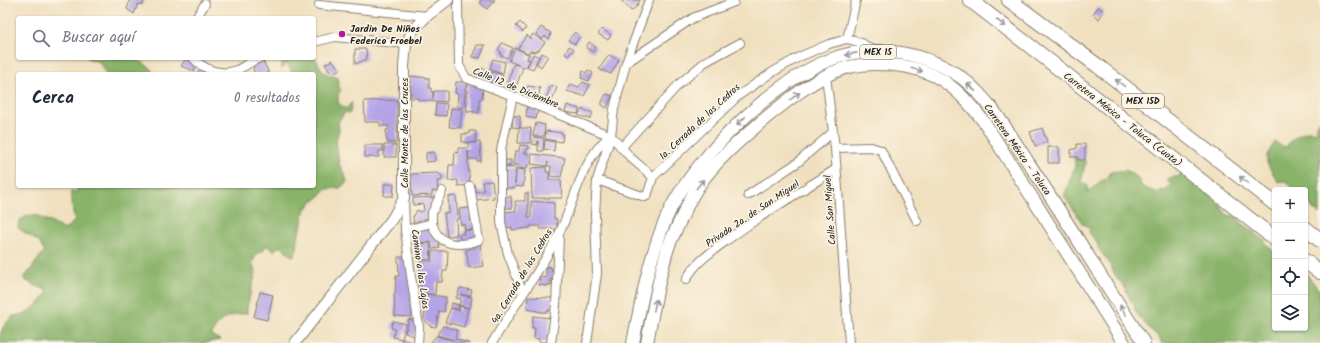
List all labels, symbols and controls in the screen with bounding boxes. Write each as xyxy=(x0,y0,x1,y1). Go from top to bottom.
search box xyxy=(16,16,316,60)
one-way arrow xyxy=(995,19,1006,28)
place label: Jardin De Niños Federico Froebel xyxy=(350,21,422,49)
text: Buscar aquí xyxy=(62,26,135,50)
icon: search xyxy=(30,27,52,49)
marker: Jardin De Niños Federico Froebel xyxy=(337,29,347,39)
road number: MEX 15 xyxy=(860,45,896,59)
one-way arrow xyxy=(844,51,857,59)
street label: Calle 12 de Diciembre xyxy=(470,63,562,113)
one-way arrow xyxy=(910,67,923,74)
street label: Carretera México - Toluca (Cuota) xyxy=(1060,68,1185,171)
street label: Calle Monte de las Cruces xyxy=(397,77,413,188)
street label: 1a. Cerrada de los Cedros xyxy=(655,79,744,164)
one-way arrow xyxy=(1114,79,1125,87)
one-way arrow xyxy=(967,83,977,92)
text: Cerca xyxy=(32,85,74,112)
text: 0 resultados xyxy=(234,88,300,109)
one-way arrow xyxy=(789,91,800,100)
road number: MEX 15D xyxy=(1122,94,1164,108)
street label: Carretera México - Toluca xyxy=(979,100,1055,199)
one-way arrow xyxy=(736,116,746,126)
street label: Calle San Miguel xyxy=(820,174,840,246)
street label: Privada 2a. de San Miguel xyxy=(702,176,803,251)
one-way arrow xyxy=(1239,176,1250,185)
one-way arrow xyxy=(696,179,704,190)
map controls xyxy=(1272,187,1308,331)
button: + xyxy=(1272,187,1308,223)
button: − xyxy=(1272,223,1308,259)
street label: 4a. Cerrada de los Cedros xyxy=(487,225,557,327)
street label: Camino a las Lajas xyxy=(406,228,434,311)
button: locate xyxy=(1272,259,1308,295)
button: layers xyxy=(1272,295,1308,331)
one-way arrow xyxy=(651,299,659,312)
one-way arrow xyxy=(1118,304,1126,316)

